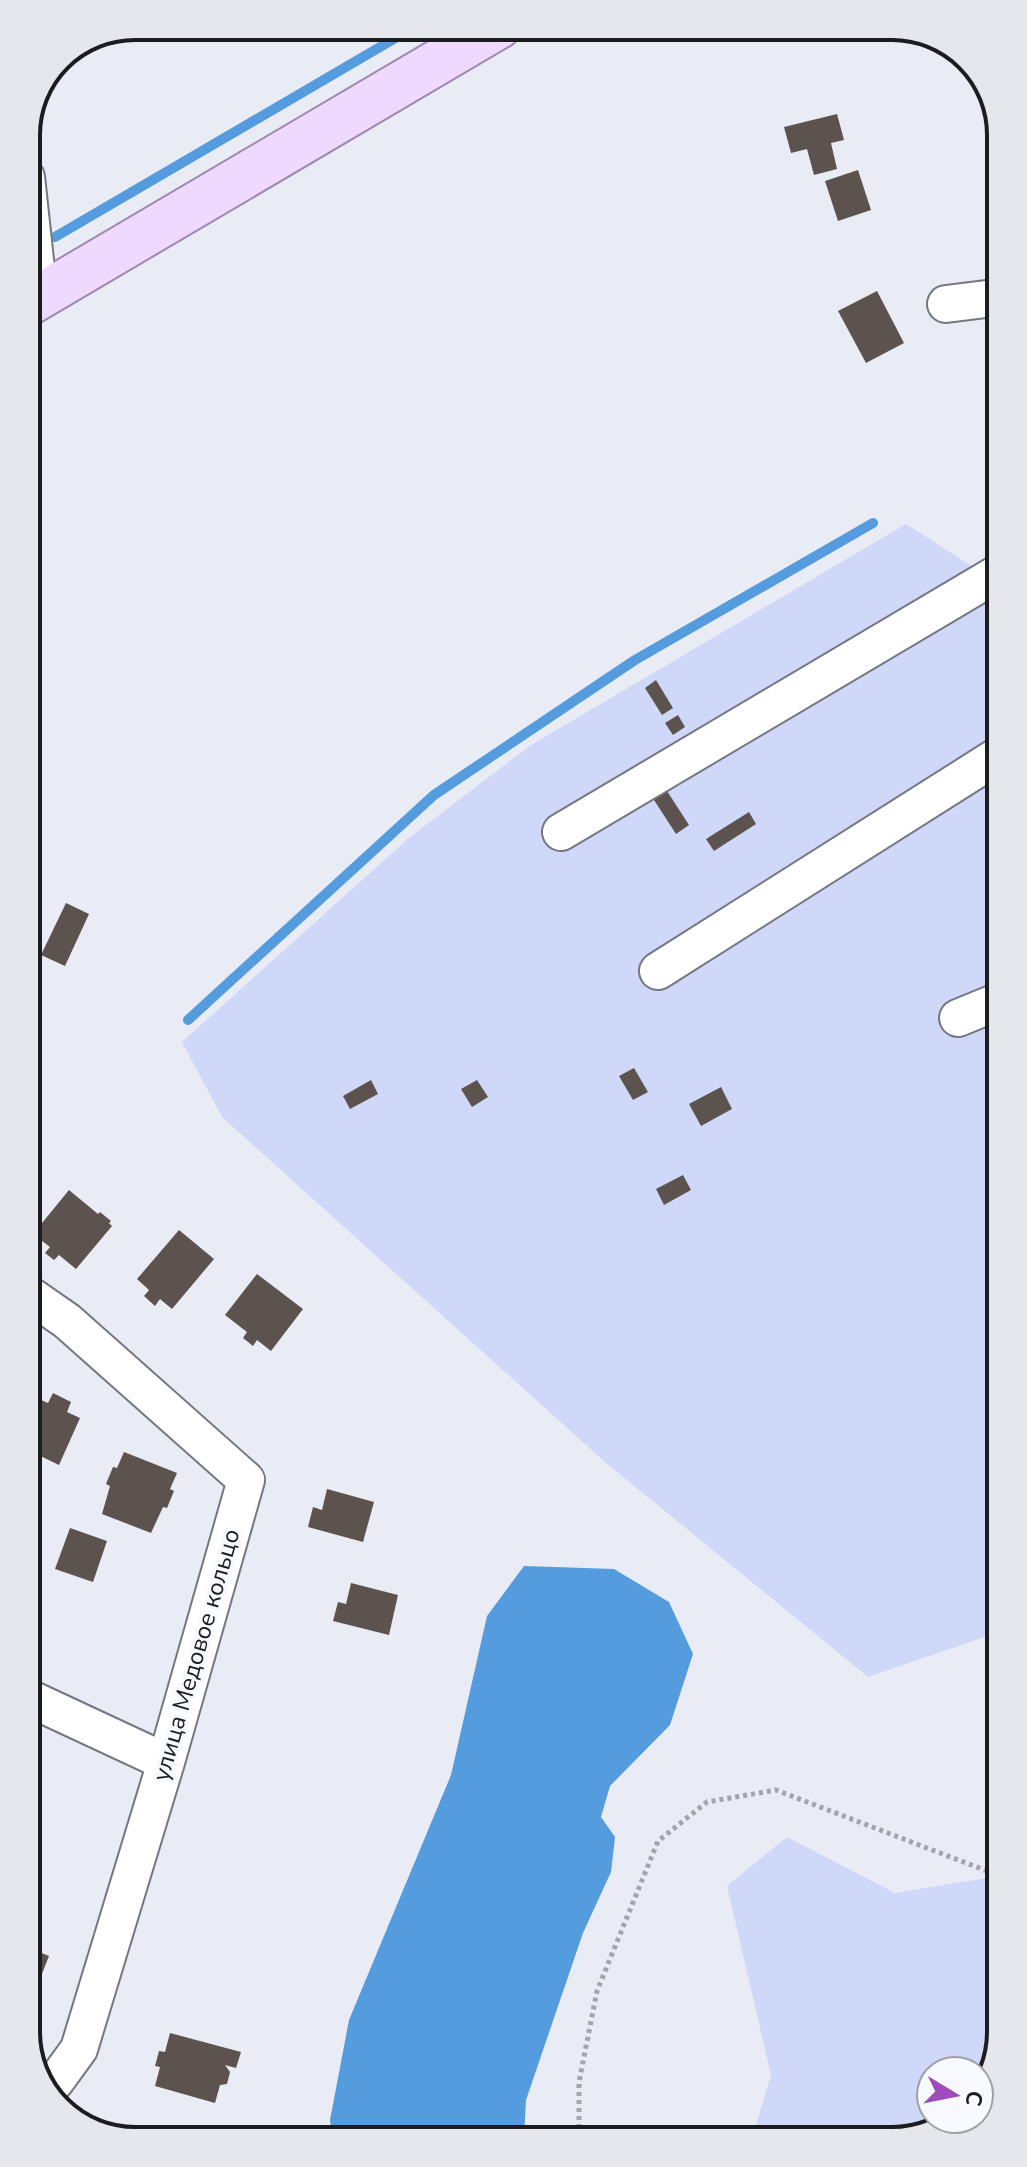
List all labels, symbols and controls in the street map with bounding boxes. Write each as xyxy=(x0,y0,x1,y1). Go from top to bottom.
street label: улица Медовое кольцо xyxy=(145,1525,247,1785)
north arrow xyxy=(915,2055,995,2135)
text: С xyxy=(958,2088,990,2108)

